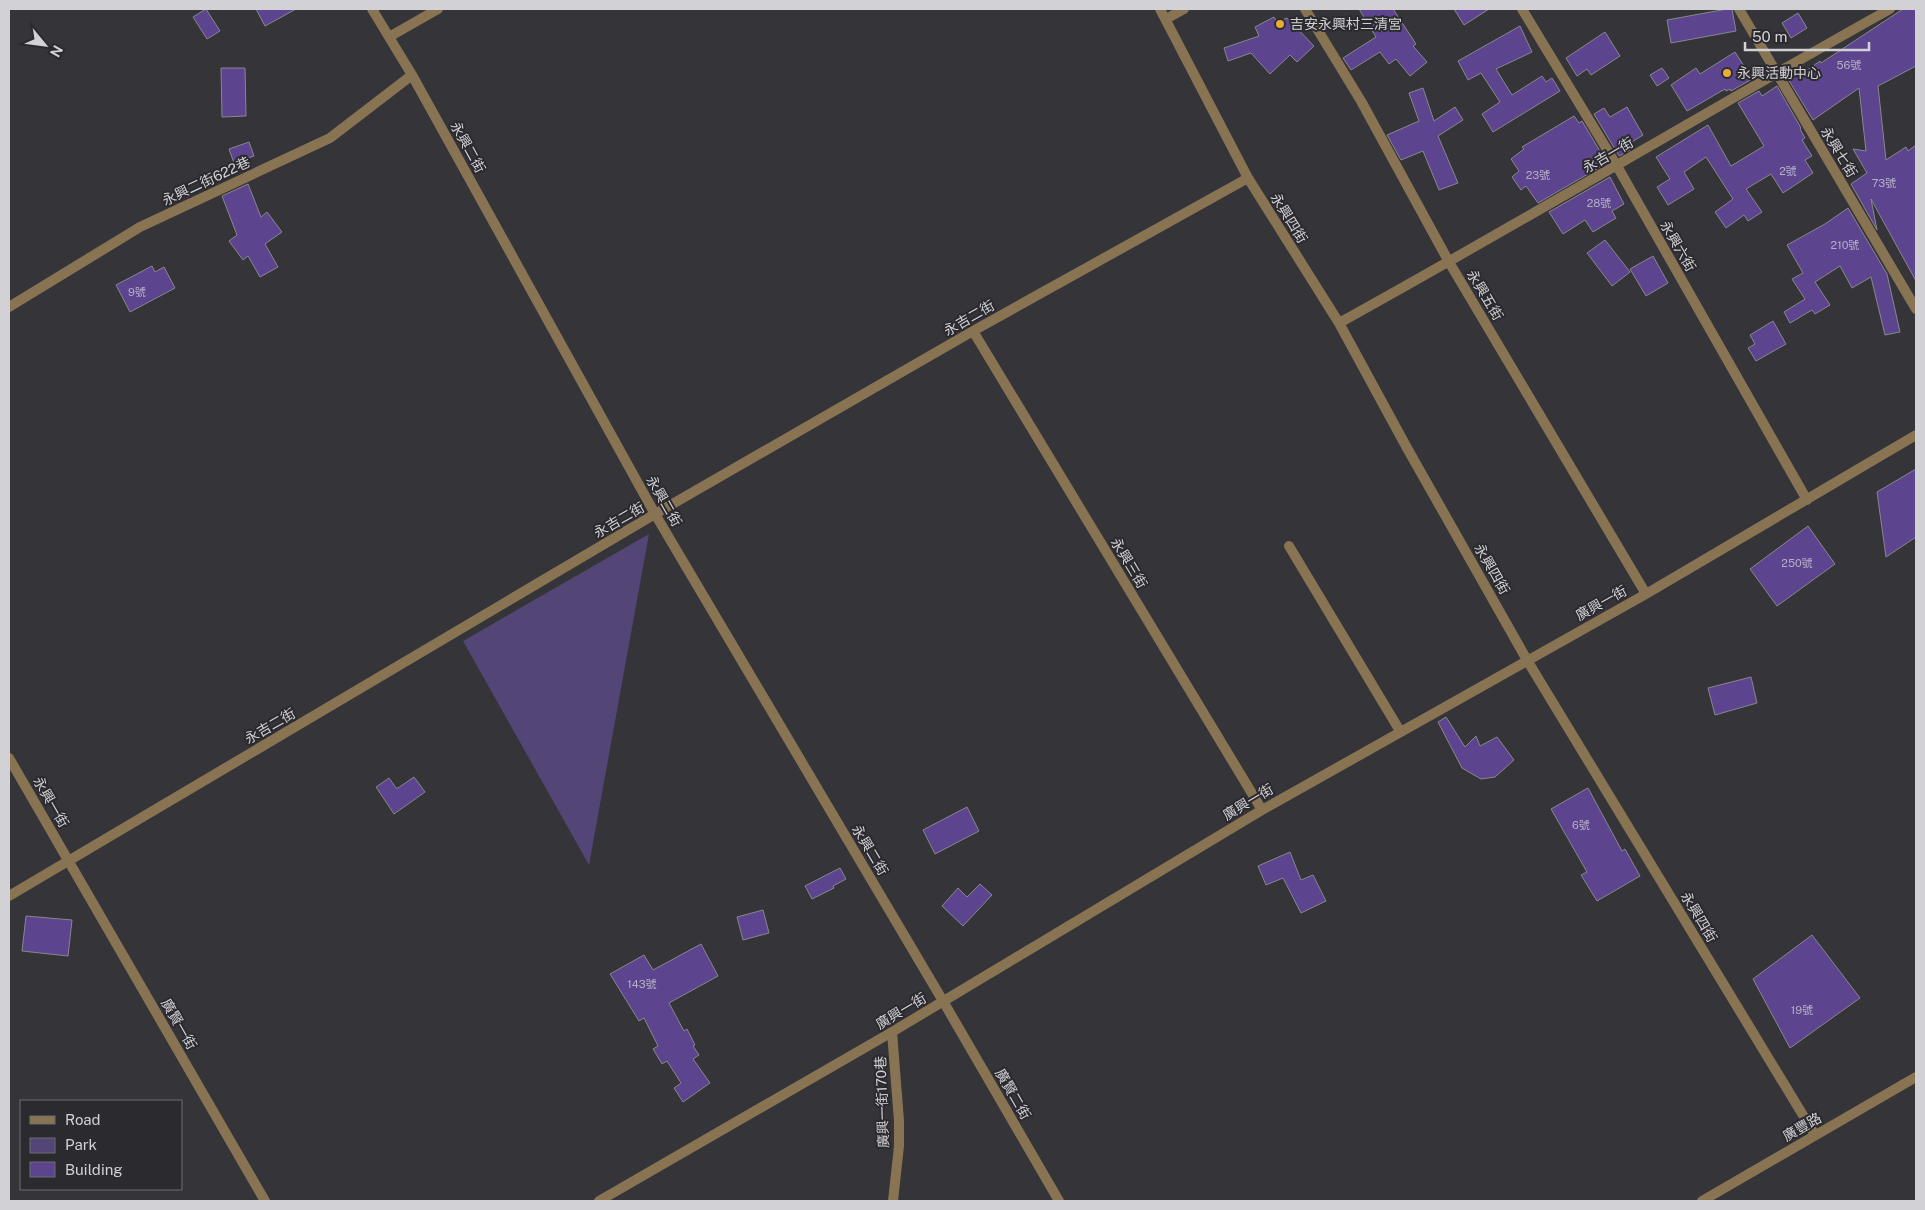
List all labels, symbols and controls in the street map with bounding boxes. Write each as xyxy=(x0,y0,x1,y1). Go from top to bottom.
place label: 吉安永興村三清宮 xyxy=(1290,16,1402,32)
marker: 吉安永興村三清宮 xyxy=(1274,18,1286,30)
north arrow xyxy=(20,20,70,70)
scale bar xyxy=(1745,20,1869,52)
text: 50 m xyxy=(1752,28,1787,45)
text: N xyxy=(47,43,66,60)
house number: 56號 xyxy=(1837,59,1861,71)
place label: 永興活動中心 xyxy=(1737,65,1821,81)
marker: 永興活動中心 xyxy=(1721,67,1733,79)
street label: 永興二街 xyxy=(447,119,489,175)
street label: 永興七街 xyxy=(1818,124,1860,180)
street label: 永吉一街 xyxy=(1580,134,1636,176)
street label: 永興二街622巷 xyxy=(159,154,253,208)
house number: 2號 xyxy=(1779,165,1797,177)
house number: 23號 xyxy=(1526,169,1550,181)
house number: 73號 xyxy=(1872,177,1896,189)
street label: 永興四街 xyxy=(1267,190,1311,246)
house number: 28號 xyxy=(1587,197,1611,209)
street label: 永興六街 xyxy=(1657,218,1699,274)
house number: 210號 xyxy=(1831,239,1859,251)
street label: 永興五街 xyxy=(1464,267,1506,323)
house number: 9號 xyxy=(128,286,146,298)
street label: 永吉二街 xyxy=(941,297,997,339)
street label: 永興二街 xyxy=(643,473,685,529)
street label: 永吉二街 xyxy=(591,499,647,541)
street label: 永興三街 xyxy=(1108,535,1150,591)
street label: 永興四街 xyxy=(1471,541,1513,597)
house number: 250號 xyxy=(1781,557,1813,569)
street label: 廣興一街 xyxy=(1573,582,1629,624)
street label: 永吉二街 xyxy=(242,705,298,747)
street label: 永興一街 xyxy=(30,774,72,830)
street label: 廣興一街 xyxy=(1220,781,1276,823)
house number: 6號 xyxy=(1572,819,1590,831)
street label: 永興二街 xyxy=(849,822,891,878)
street label: 永興四街 xyxy=(1678,889,1720,945)
house number: 143號 xyxy=(627,978,657,990)
street label: 廣興一街 xyxy=(873,990,929,1032)
street label: 廣賢一街 xyxy=(158,996,200,1052)
house number: 19號 xyxy=(1791,1004,1813,1016)
street label: 廣興一街170巷 xyxy=(872,1056,892,1148)
street label: 廣賢二街 xyxy=(992,1066,1034,1122)
legend xyxy=(20,1100,182,1190)
street label: 廣豐路 xyxy=(1780,1110,1824,1144)
text: Road xyxy=(65,1111,101,1128)
text: Park xyxy=(65,1136,97,1153)
text: Building xyxy=(65,1161,123,1178)

